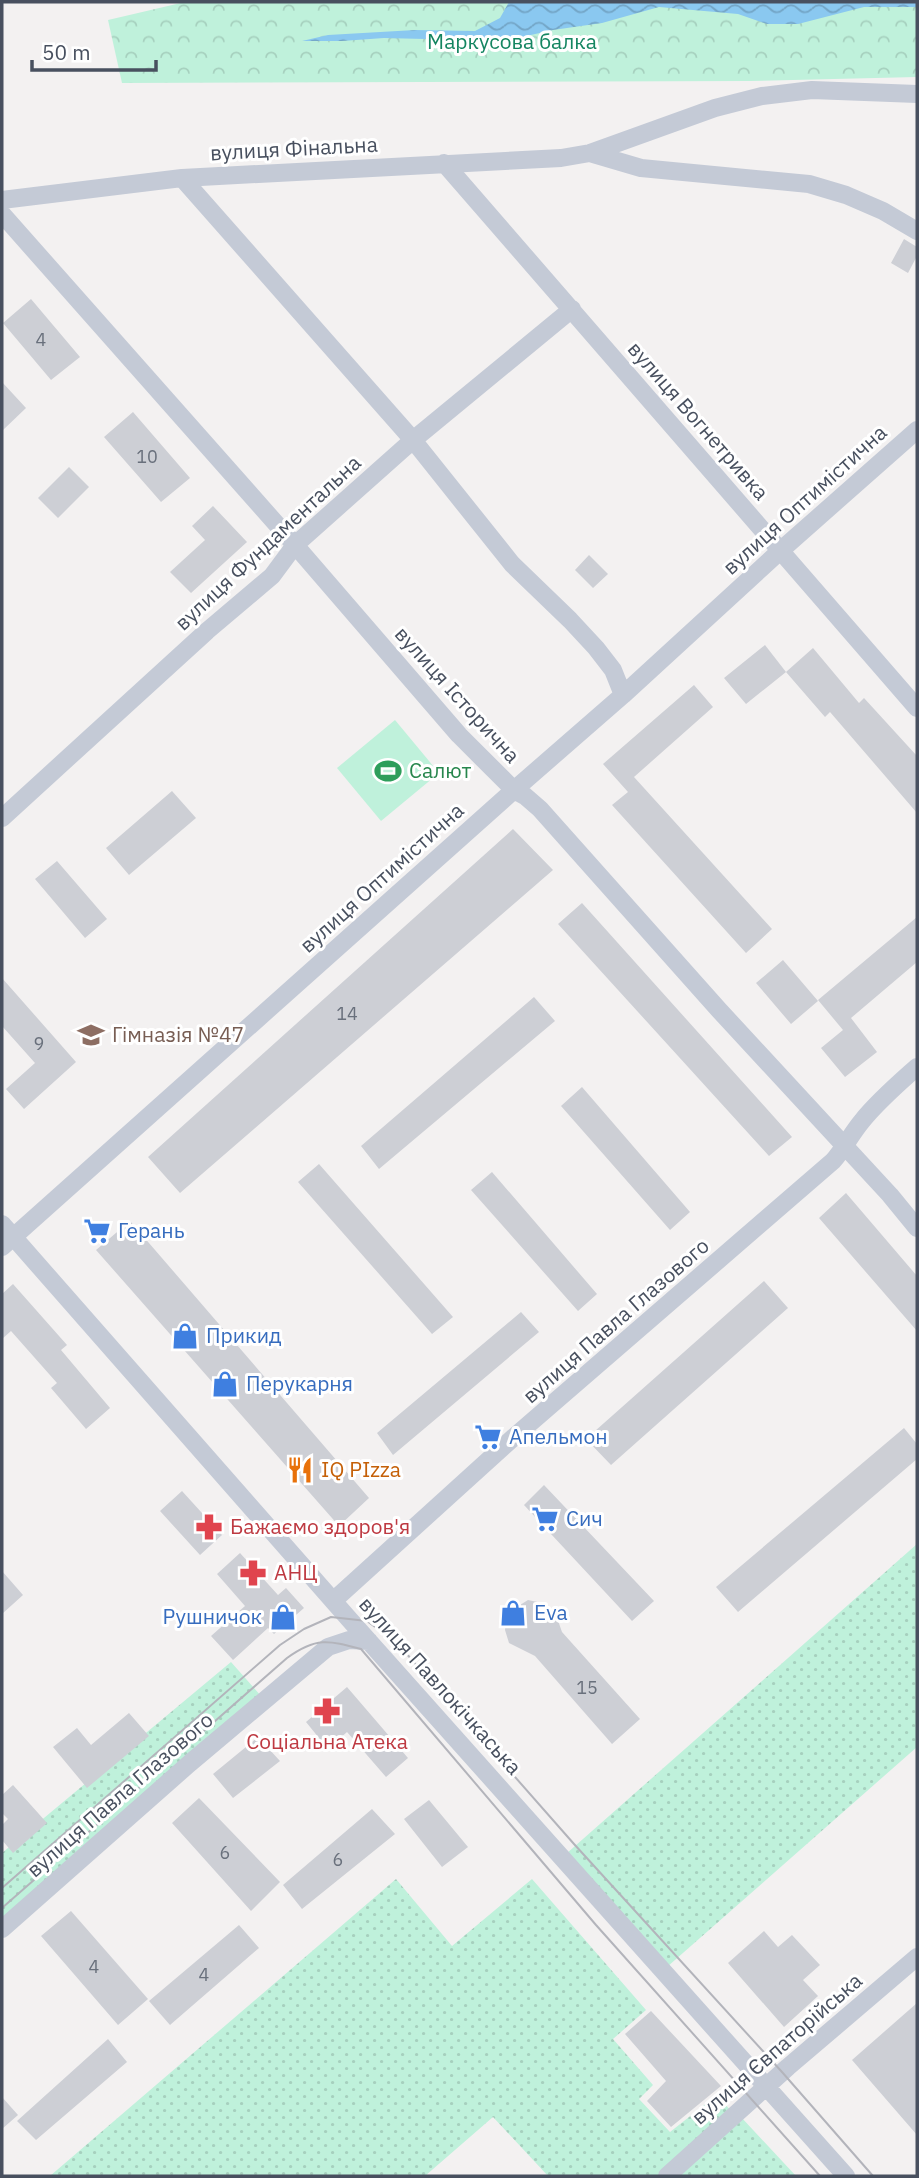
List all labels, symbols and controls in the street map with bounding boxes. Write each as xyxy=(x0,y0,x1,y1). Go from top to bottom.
park label: Маркусова балка xyxy=(427,27,597,55)
scale bar xyxy=(32,28,156,72)
text: 50 m xyxy=(42,38,91,66)
street label: вулиця Фінальна xyxy=(209,130,378,166)
house number: 4 xyxy=(36,328,47,351)
street label: вулиця Вогнетривка xyxy=(622,335,775,506)
street label: вулиця Оптимістична xyxy=(716,418,892,580)
house number: 10 xyxy=(136,445,158,468)
street label: вулиця Фундаментальна xyxy=(168,449,366,636)
street label: вулиця Історична xyxy=(389,620,527,769)
sports icon: Салют xyxy=(373,756,403,786)
place label: Салют xyxy=(409,756,471,784)
street label: вулиця Оптимістична xyxy=(293,796,469,958)
house number: 14 xyxy=(336,1002,358,1025)
school or university icon: Гімназія №47 xyxy=(76,1020,106,1050)
place label: Гімназія №47 xyxy=(112,1020,244,1048)
house number: 9 xyxy=(34,1032,44,1055)
supermarket icon: Герань xyxy=(82,1216,112,1246)
place label: Герань xyxy=(118,1216,185,1244)
street label: вулиця Павла Глазового xyxy=(516,1231,714,1409)
shop icon: Прикид xyxy=(170,1321,200,1351)
place label: Прикид xyxy=(206,1321,282,1349)
shop icon: Перукарня xyxy=(210,1369,240,1399)
place label: Перукарня xyxy=(246,1369,353,1397)
supermarket icon: Апельмон xyxy=(473,1422,503,1452)
place label: Апельмон xyxy=(509,1422,608,1450)
restaurant icon: IQ PIzza xyxy=(285,1455,315,1485)
place label: IQ PIzza xyxy=(321,1455,401,1483)
supermarket icon: Сич xyxy=(530,1504,560,1534)
place label: Сич xyxy=(566,1504,603,1532)
pharmacy icon: Бажаємо здоров'я xyxy=(194,1512,224,1542)
place label: Бажаємо здоров'я xyxy=(230,1512,410,1540)
pharmacy icon: АНЦ xyxy=(238,1558,268,1588)
place label: АНЦ xyxy=(274,1558,318,1586)
street label: вулиця Павлокічкаська xyxy=(353,1590,528,1780)
shop icon: Eva xyxy=(498,1598,528,1628)
place label: Eva xyxy=(534,1598,568,1626)
place label: Рушничок xyxy=(162,1602,262,1630)
shop icon: Рушничок xyxy=(268,1602,298,1632)
house number: 15 xyxy=(576,1676,598,1699)
pharmacy icon: Соціальна Атека xyxy=(312,1696,342,1726)
street label: вулиця Павла Глазового xyxy=(20,1705,218,1883)
place label: Соціальна Атека xyxy=(246,1727,408,1755)
house number: 6 xyxy=(220,1841,230,1864)
house number: 6 xyxy=(333,1848,343,1871)
house number: 4 xyxy=(89,1955,100,1978)
house number: 4 xyxy=(199,1963,210,1986)
street label: вулиця Євпаторійська xyxy=(685,1966,868,2130)

